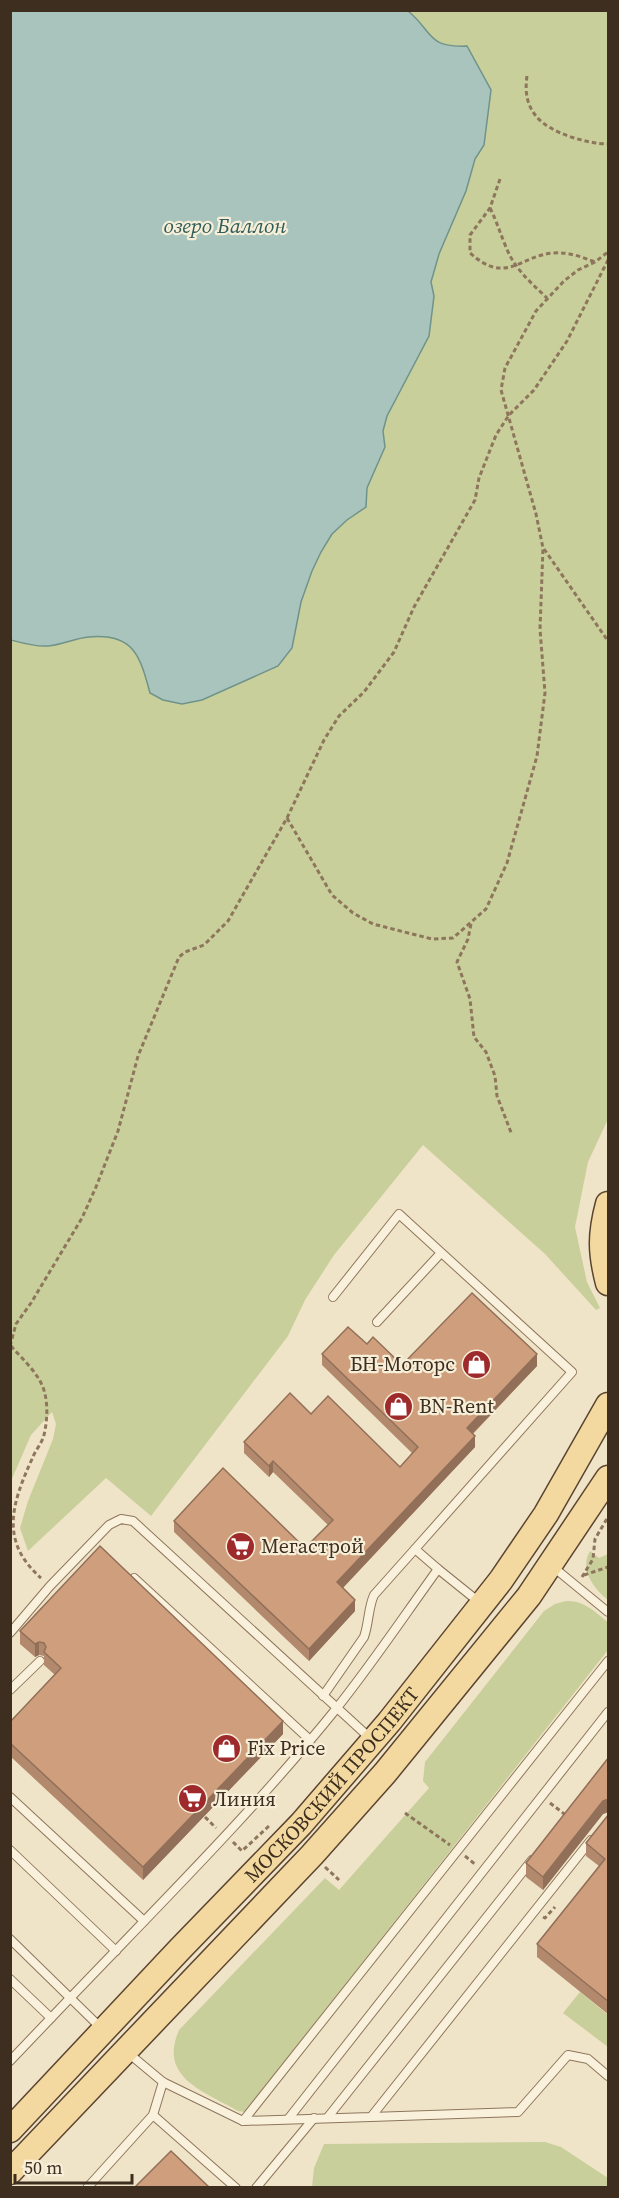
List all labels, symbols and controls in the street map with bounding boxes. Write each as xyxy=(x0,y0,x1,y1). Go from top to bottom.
water label: озеро Баллон xyxy=(164,211,286,240)
shop icon: БН-Моторс xyxy=(460,1348,492,1380)
place label: БН-Моторс xyxy=(350,1350,455,1378)
shop icon: BN-Rent xyxy=(382,1390,414,1422)
place label: BN-Rent xyxy=(419,1392,494,1420)
supermarket icon: Мегастрой xyxy=(224,1530,256,1562)
place label: Мегастрой xyxy=(261,1532,364,1560)
street label: МОСКОВСКИЙ ПРОСПЕКТ xyxy=(238,1681,425,1889)
shop icon: Fix Price xyxy=(210,1732,242,1764)
place label: Fix Price xyxy=(247,1734,325,1762)
supermarket icon: Линия xyxy=(176,1783,208,1815)
place label: Линия xyxy=(213,1785,276,1813)
scale bar xyxy=(15,2147,132,2185)
text: 50 m xyxy=(24,2155,62,2180)

